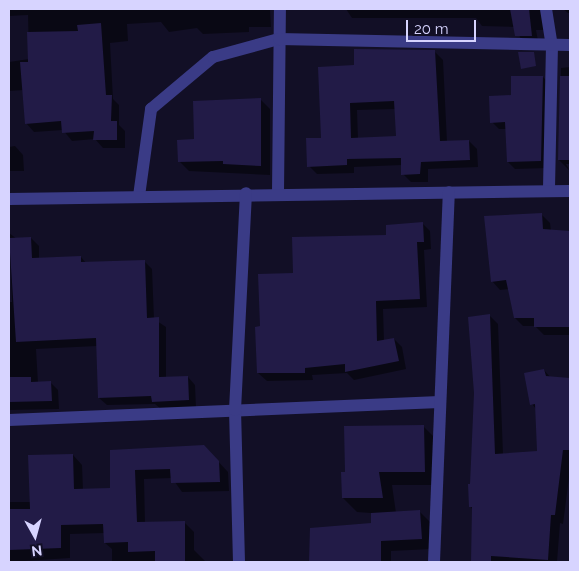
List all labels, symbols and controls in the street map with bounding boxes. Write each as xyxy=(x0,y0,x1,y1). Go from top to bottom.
scale bar xyxy=(409,10,479,42)
text: 20 m xyxy=(414,20,449,38)
north arrow xyxy=(10,511,60,561)
text: N xyxy=(31,542,43,559)

